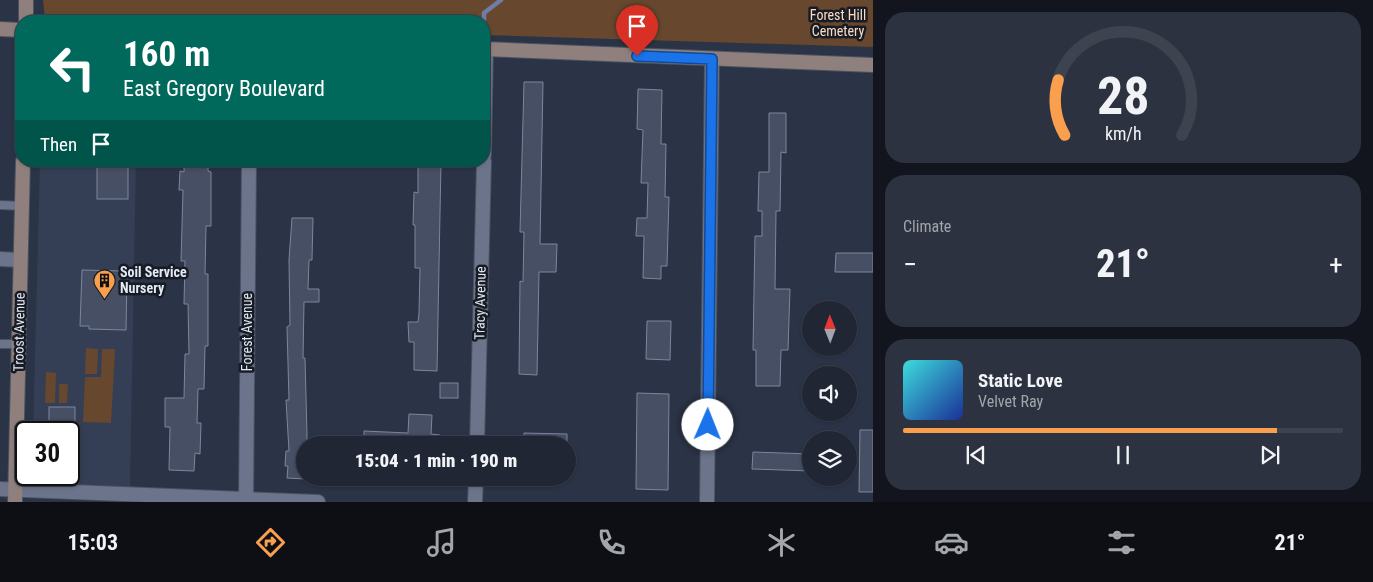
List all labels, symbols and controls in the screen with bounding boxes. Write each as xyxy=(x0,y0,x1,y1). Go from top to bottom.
pin xyxy=(616,5,658,56)
park label: Forest Hill Cemetery xyxy=(810,7,866,39)
icon: arrive xyxy=(623,12,651,40)
text: 160 m xyxy=(123,34,210,75)
icon: left xyxy=(40,35,105,100)
text: 28 xyxy=(1097,66,1149,127)
text: East Gregory Boulevard xyxy=(123,76,325,101)
text: km/h xyxy=(1105,123,1141,144)
icon: arrive xyxy=(87,130,115,158)
text: Then xyxy=(40,133,77,156)
text: Climate xyxy=(903,217,951,236)
text: 21° xyxy=(1096,242,1150,286)
text: − xyxy=(903,248,917,281)
text: + xyxy=(1329,248,1343,281)
place label: Soil Service Nursery xyxy=(120,264,187,296)
street label: Tracy Avenue xyxy=(471,266,489,340)
building icon: Soil Service Nursery xyxy=(92,268,116,299)
street label: Troost Avenue xyxy=(10,292,28,372)
street label: Forest Avenue xyxy=(239,292,255,371)
north arrow xyxy=(802,301,858,356)
map controls xyxy=(802,301,857,486)
button: sound xyxy=(802,366,857,421)
text: Static Love xyxy=(978,369,1063,392)
text: Velvet Ray xyxy=(978,392,1043,411)
position arrow xyxy=(681,398,733,450)
speed limit sign: 30 xyxy=(15,421,80,486)
button: layers xyxy=(802,431,857,486)
icon: previous xyxy=(962,441,990,469)
icon: pause xyxy=(1109,441,1137,469)
icon: next xyxy=(1256,441,1284,469)
text: 15:04 · 1 min · 190 m xyxy=(355,449,517,472)
icon: directions xyxy=(253,525,288,560)
icon: music xyxy=(424,525,459,560)
icon: phone xyxy=(594,525,629,560)
icon: climate xyxy=(764,525,799,560)
icon: car xyxy=(934,525,969,560)
icon: filters xyxy=(1104,525,1139,560)
text: 15:03 xyxy=(68,530,118,555)
text: 21° xyxy=(1275,530,1305,555)

